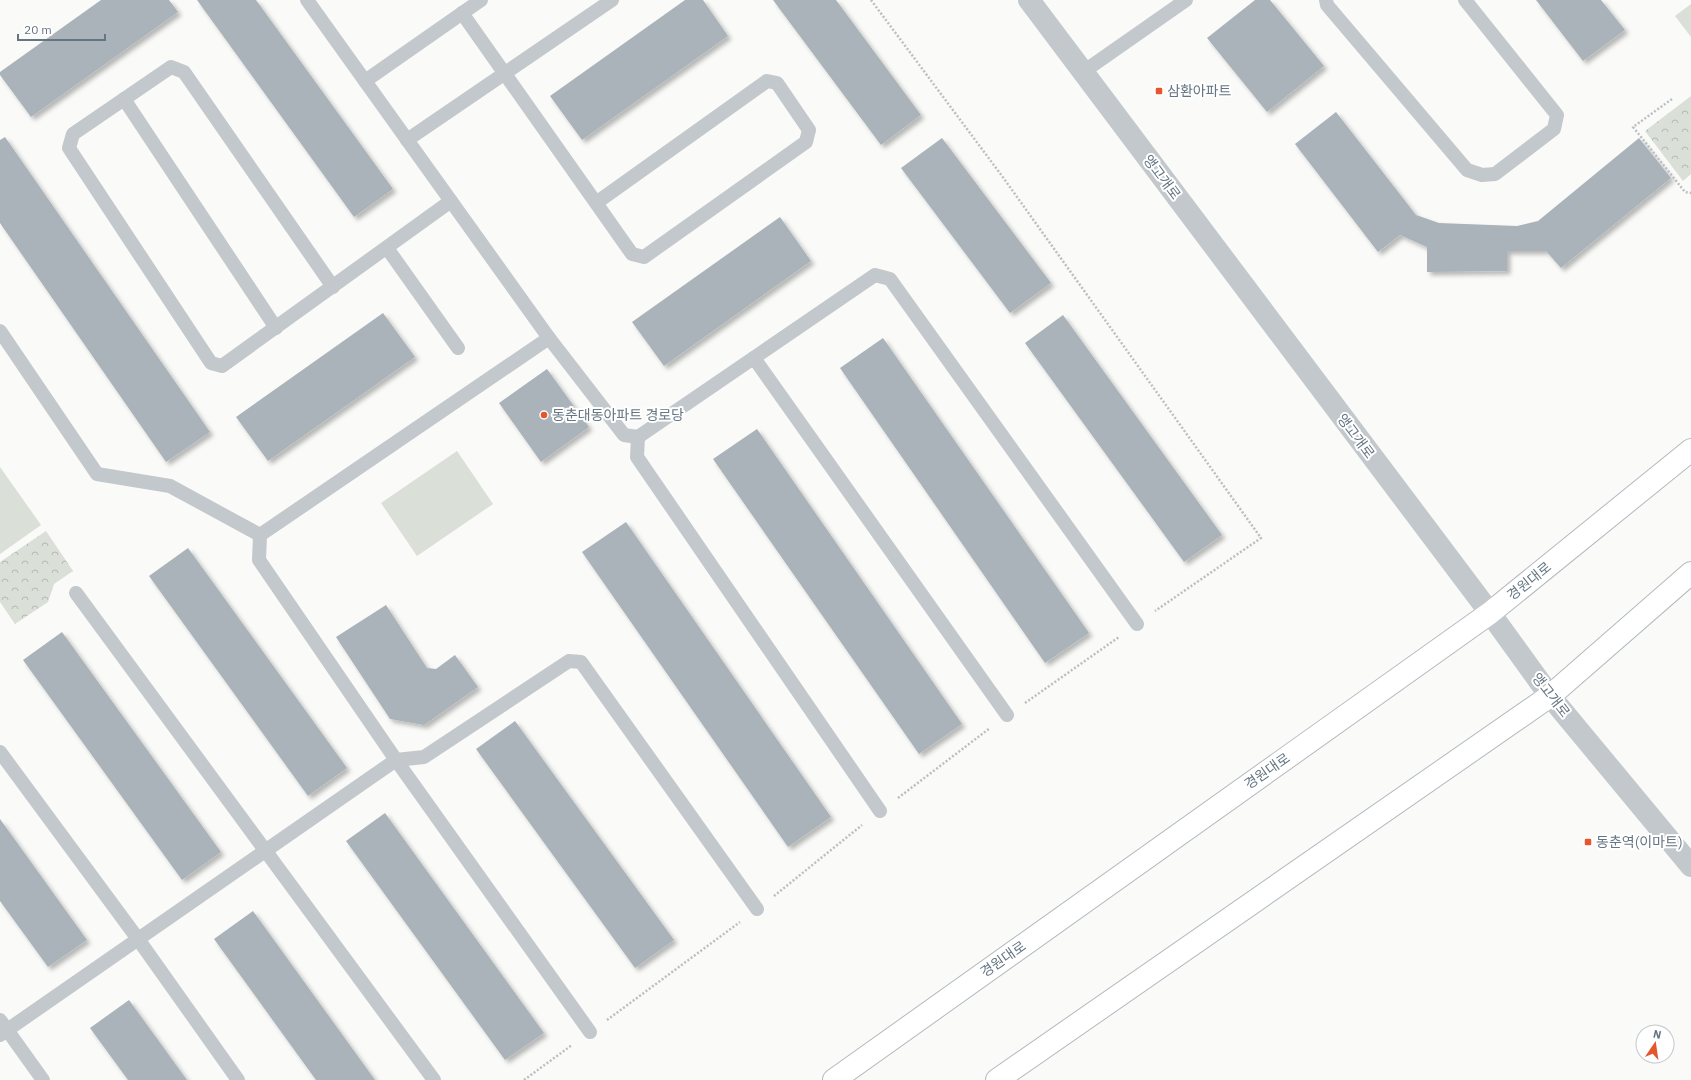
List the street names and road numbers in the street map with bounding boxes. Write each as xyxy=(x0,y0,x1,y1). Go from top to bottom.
street label: 앵고개로 xyxy=(1139,151,1185,203)
street label: 앵고개로 xyxy=(1333,410,1379,462)
street label: 경원대로 xyxy=(1503,558,1555,604)
street label: 앵고개로 xyxy=(1528,669,1574,721)
street label: 경원대로 xyxy=(1241,749,1293,793)
street label: 경원대로 xyxy=(977,937,1029,981)

